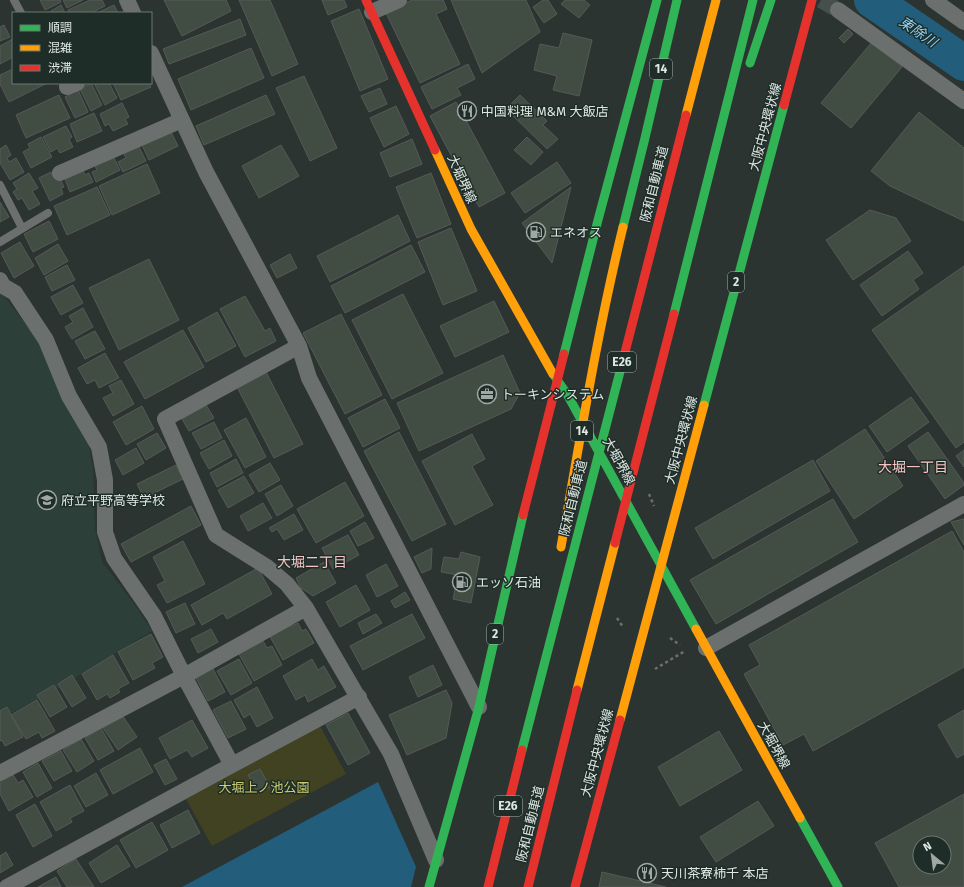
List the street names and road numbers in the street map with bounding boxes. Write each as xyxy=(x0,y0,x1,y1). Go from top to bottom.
road number: 14 xyxy=(650,59,672,79)
street label: 大阪中央環状線 xyxy=(746,81,784,173)
street label: 阪和自動車道 xyxy=(637,144,671,224)
street label: 大堀堺線 xyxy=(445,152,479,206)
road number: 2 xyxy=(728,272,744,292)
road number: E26 xyxy=(608,352,636,372)
street label: 大阪中央環状線 xyxy=(662,394,700,486)
road number: 14 xyxy=(571,421,593,441)
street label: 大堀堺線 xyxy=(600,435,638,487)
street label: 阪和自動車道 xyxy=(556,458,590,538)
road number: 2 xyxy=(487,624,503,644)
street label: 大阪中央環状線 xyxy=(578,707,616,799)
street label: 大堀堺線 xyxy=(755,719,793,771)
street label: 阪和自動車道 xyxy=(513,784,547,864)
road number: E26 xyxy=(494,796,522,816)

